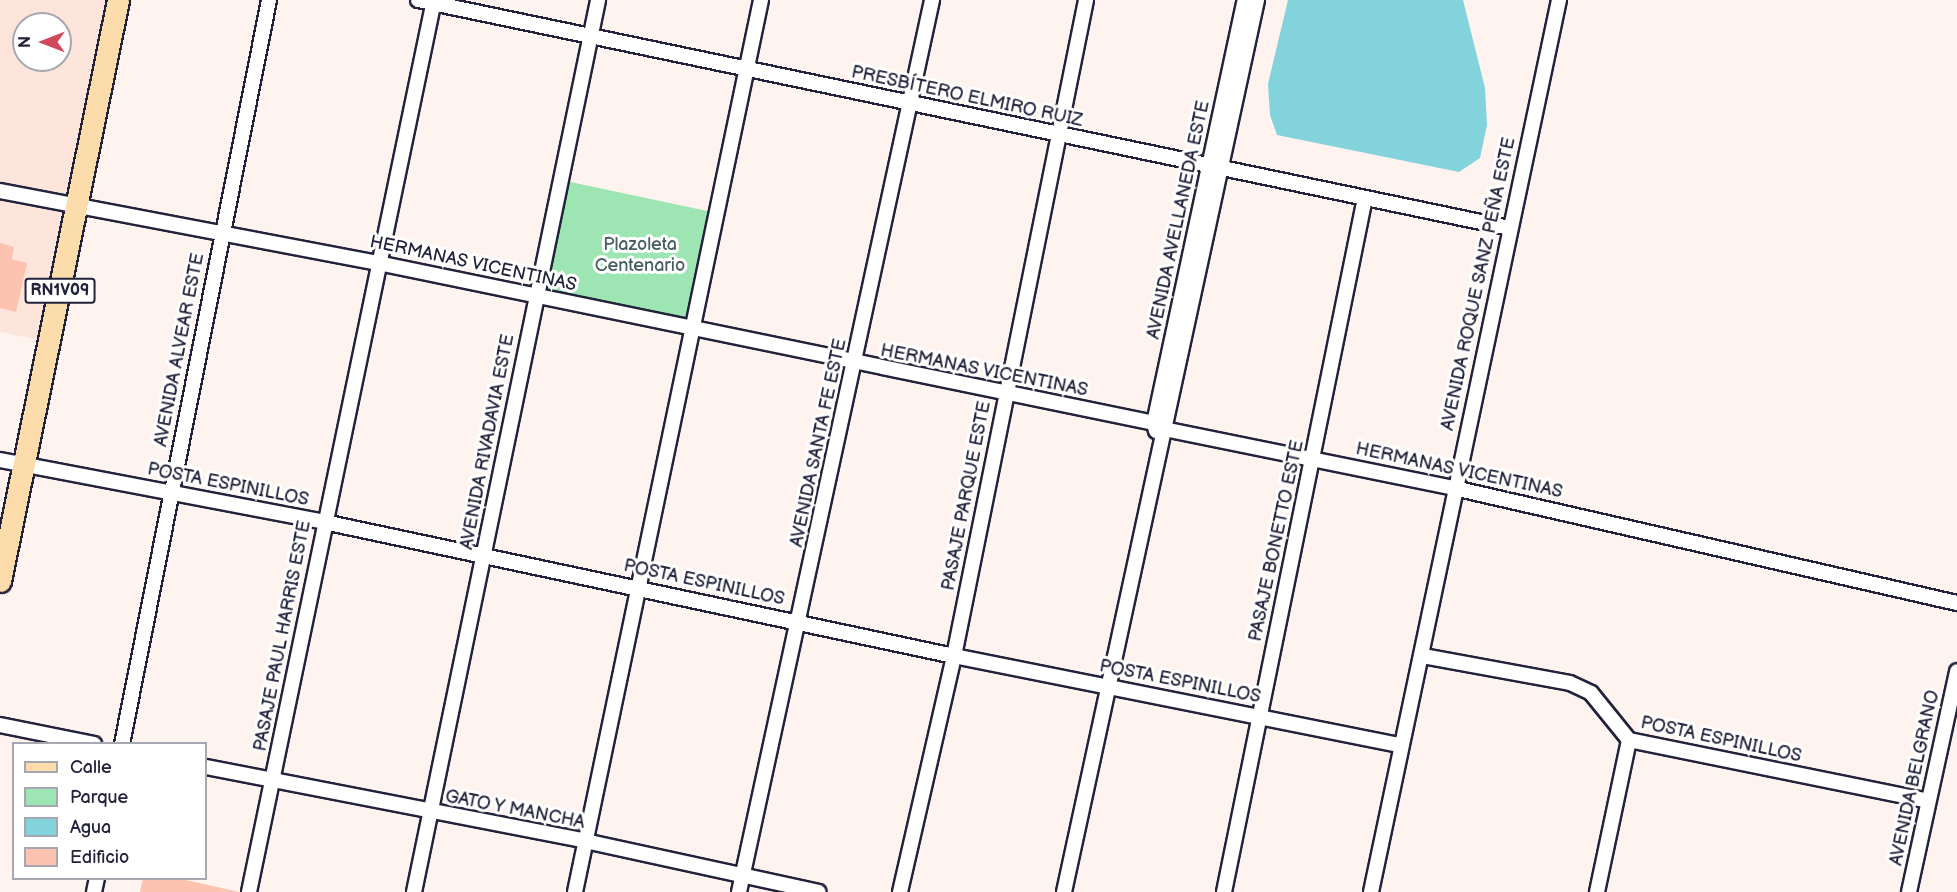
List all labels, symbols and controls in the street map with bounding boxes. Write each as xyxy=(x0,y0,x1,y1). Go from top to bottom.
north arrow xyxy=(12,12,72,72)
text: N xyxy=(16,36,35,48)
street label: PRESBÍTERO ELMIRO RUIZ xyxy=(849,62,1085,132)
street label: AVENIDA AVELLANEDA ESTE xyxy=(1143,99,1215,341)
street label: AVENIDA ROQUE SANZ PEÑA ESTE xyxy=(1437,135,1521,433)
street label: HERMANAS VICENTINAS xyxy=(367,231,579,297)
park label: Plazoleta Centenario xyxy=(595,235,685,278)
street label: AVENIDA ALVEAR ESTE xyxy=(151,251,209,449)
road number: RN1V09 xyxy=(24,278,96,304)
street label: AVENIDA RIVADAVIA ESTE xyxy=(457,333,519,551)
street label: AVENIDA SANTA FE ESTE xyxy=(786,337,852,549)
street label: HERMANAS VICENTINAS xyxy=(878,340,1090,402)
street label: PASAJE PARQUE ESTE xyxy=(938,400,996,592)
street label: PASAJE BONETTO ESTE xyxy=(1245,438,1309,644)
street label: HERMANAS VICENTINAS xyxy=(1353,438,1565,504)
street label: POSTA ESPINILLOS xyxy=(146,459,310,511)
street label: PASAJE PAUL HARRIS ESTE xyxy=(250,519,316,753)
street label: POSTA ESPINILLOS xyxy=(622,555,786,611)
street label: POSTA ESPINILLOS xyxy=(1098,656,1262,708)
street label: AVENIDA BELGRANO xyxy=(1886,688,1944,868)
street label: POSTA ESPINILLOS xyxy=(1639,712,1803,768)
legend xyxy=(12,742,207,880)
text: Calle xyxy=(70,757,112,778)
street label: GATO Y MANCHA xyxy=(443,786,587,834)
text: Parque xyxy=(70,787,128,808)
text: Agua xyxy=(70,817,111,838)
text: Edificio xyxy=(70,847,129,868)

